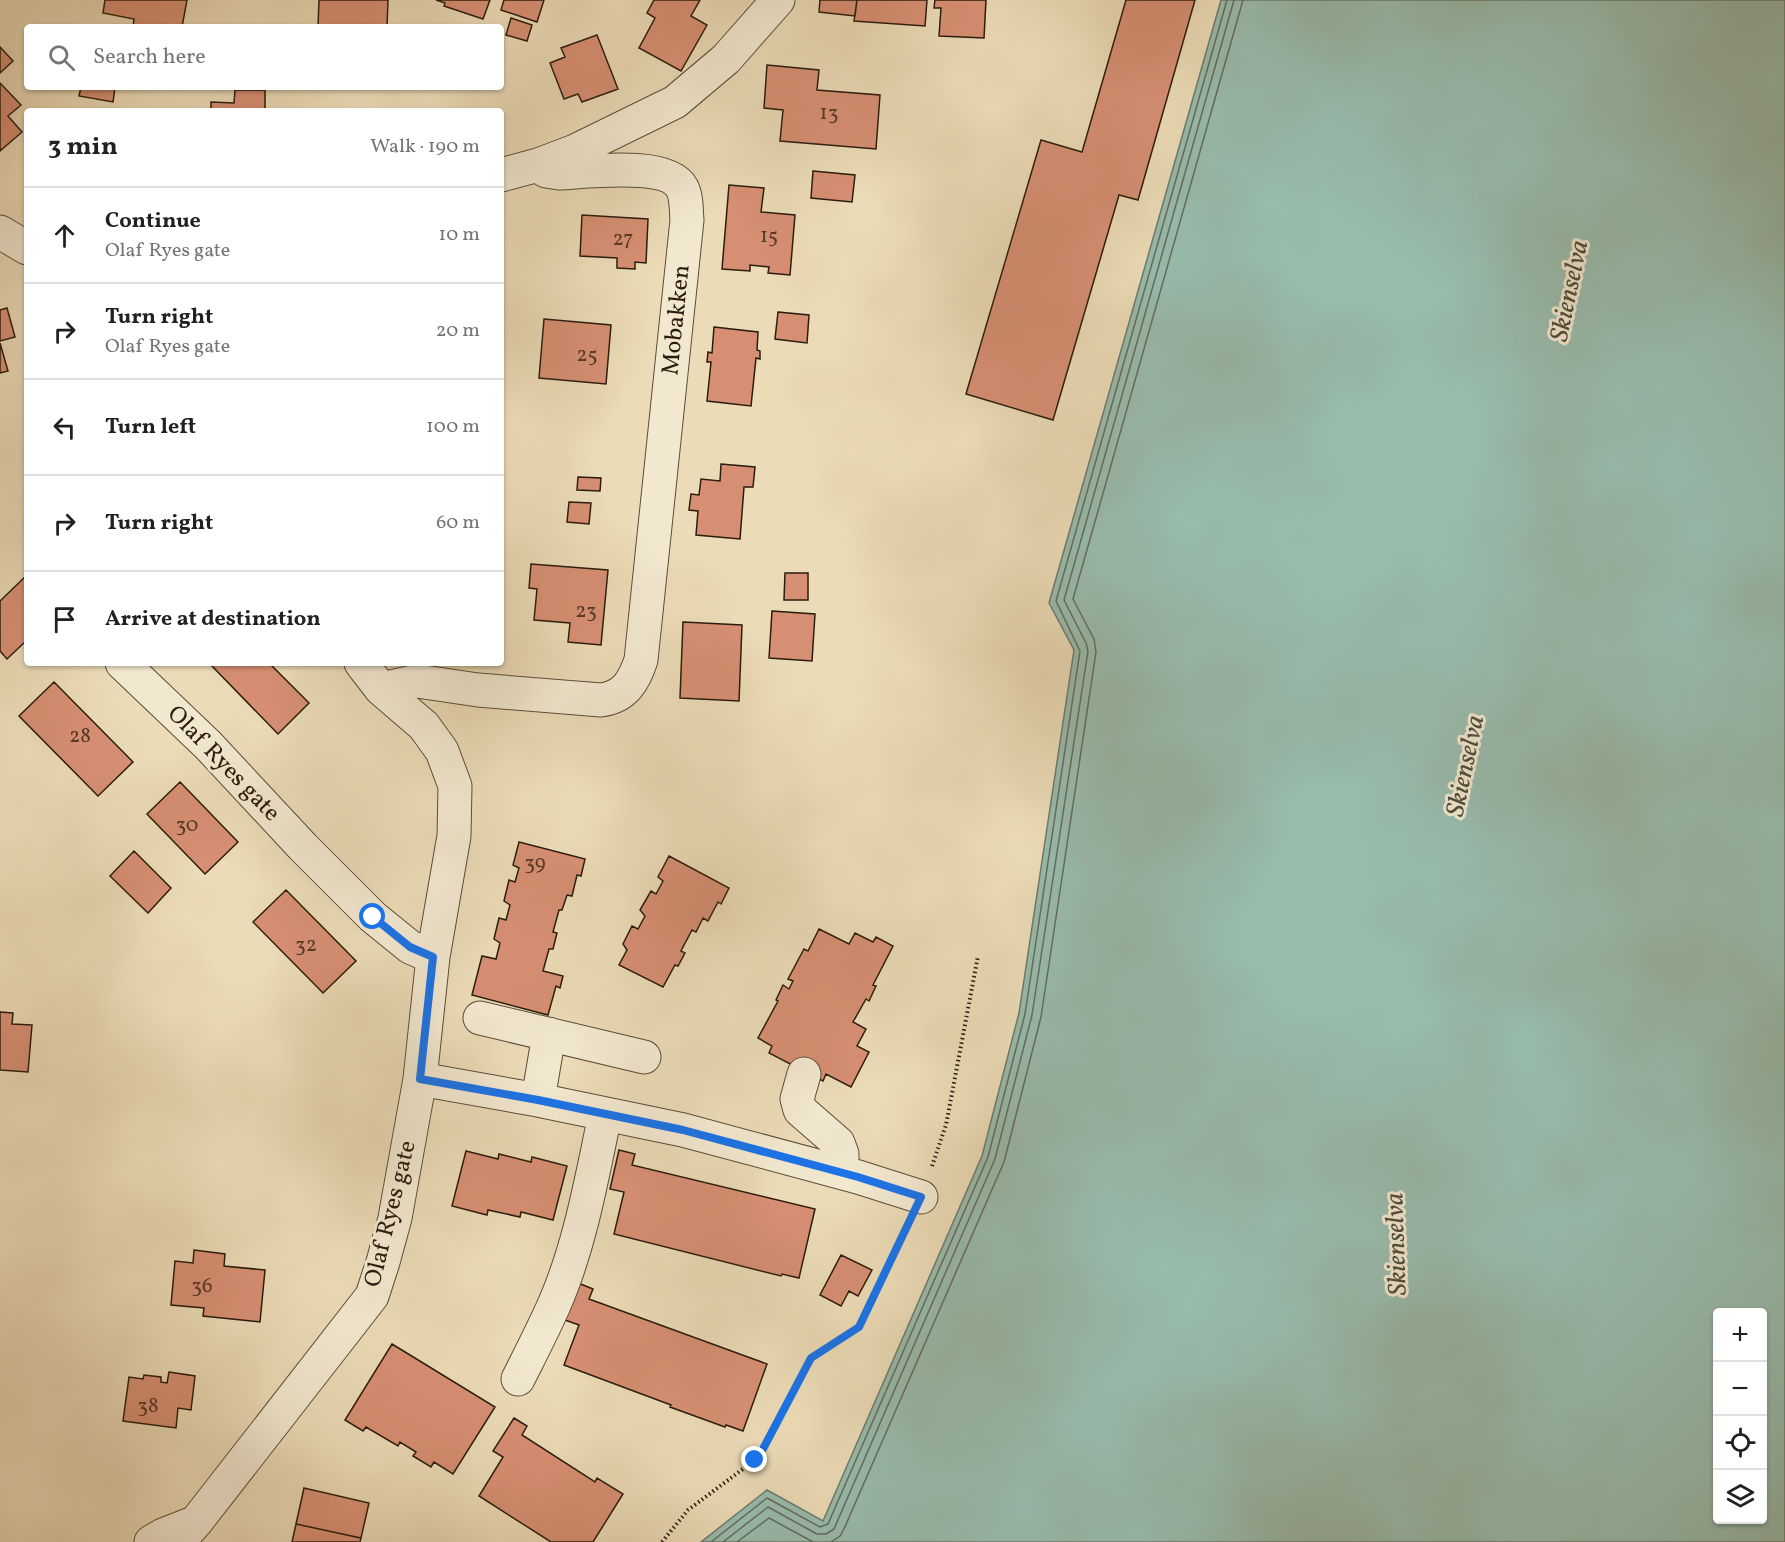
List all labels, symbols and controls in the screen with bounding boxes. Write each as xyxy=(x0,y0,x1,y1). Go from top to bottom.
search box xyxy=(24,24,504,90)
icon: search xyxy=(45,41,78,74)
text: Search here xyxy=(93,42,206,73)
house number: 13 xyxy=(820,99,838,128)
text: 3 min xyxy=(48,129,118,165)
text: Walk · 190 m xyxy=(370,133,480,161)
text: Continue xyxy=(105,206,201,237)
icon: ahead xyxy=(48,219,81,252)
text: 10 m xyxy=(439,221,480,249)
house number: 15 xyxy=(760,222,778,251)
house number: 27 xyxy=(613,225,633,254)
text: Olaf Ryes gate xyxy=(105,237,230,265)
water label: Skienselva xyxy=(1542,237,1598,345)
street label: Mobakken xyxy=(654,263,700,377)
text: Turn right xyxy=(105,302,213,333)
icon: right xyxy=(48,315,81,348)
text: 20 m xyxy=(436,317,480,345)
text: Olaf Ryes gate xyxy=(105,333,230,361)
house number: 25 xyxy=(576,341,598,370)
icon: left xyxy=(48,411,81,444)
text: Turn left xyxy=(105,412,196,443)
text: 100 m xyxy=(426,413,480,441)
icon: right xyxy=(48,507,81,540)
text: Turn right xyxy=(105,508,213,539)
text: 60 m xyxy=(436,509,480,537)
house number: 23 xyxy=(575,597,597,626)
icon: arrive xyxy=(48,603,81,636)
text: Arrive at destination xyxy=(105,604,321,635)
street label: Olaf Ryes gate xyxy=(159,698,287,830)
water label: Skienselva xyxy=(1438,712,1494,820)
house number: 28 xyxy=(69,722,91,751)
house number: 30 xyxy=(176,811,198,840)
house number: 39 xyxy=(524,849,546,878)
route start xyxy=(359,903,385,929)
house number: 32 xyxy=(295,931,317,960)
street label: Olaf Ryes gate xyxy=(356,1137,426,1291)
water label: Skienselva xyxy=(1377,1192,1417,1296)
house number: 36 xyxy=(191,1272,213,1301)
map controls xyxy=(1713,1308,1767,1524)
button: + xyxy=(1713,1308,1767,1362)
button: − xyxy=(1713,1362,1767,1416)
house number: 38 xyxy=(137,1392,159,1421)
button: locate xyxy=(1713,1416,1767,1470)
route end xyxy=(741,1446,767,1472)
button: layers xyxy=(1713,1470,1767,1524)

